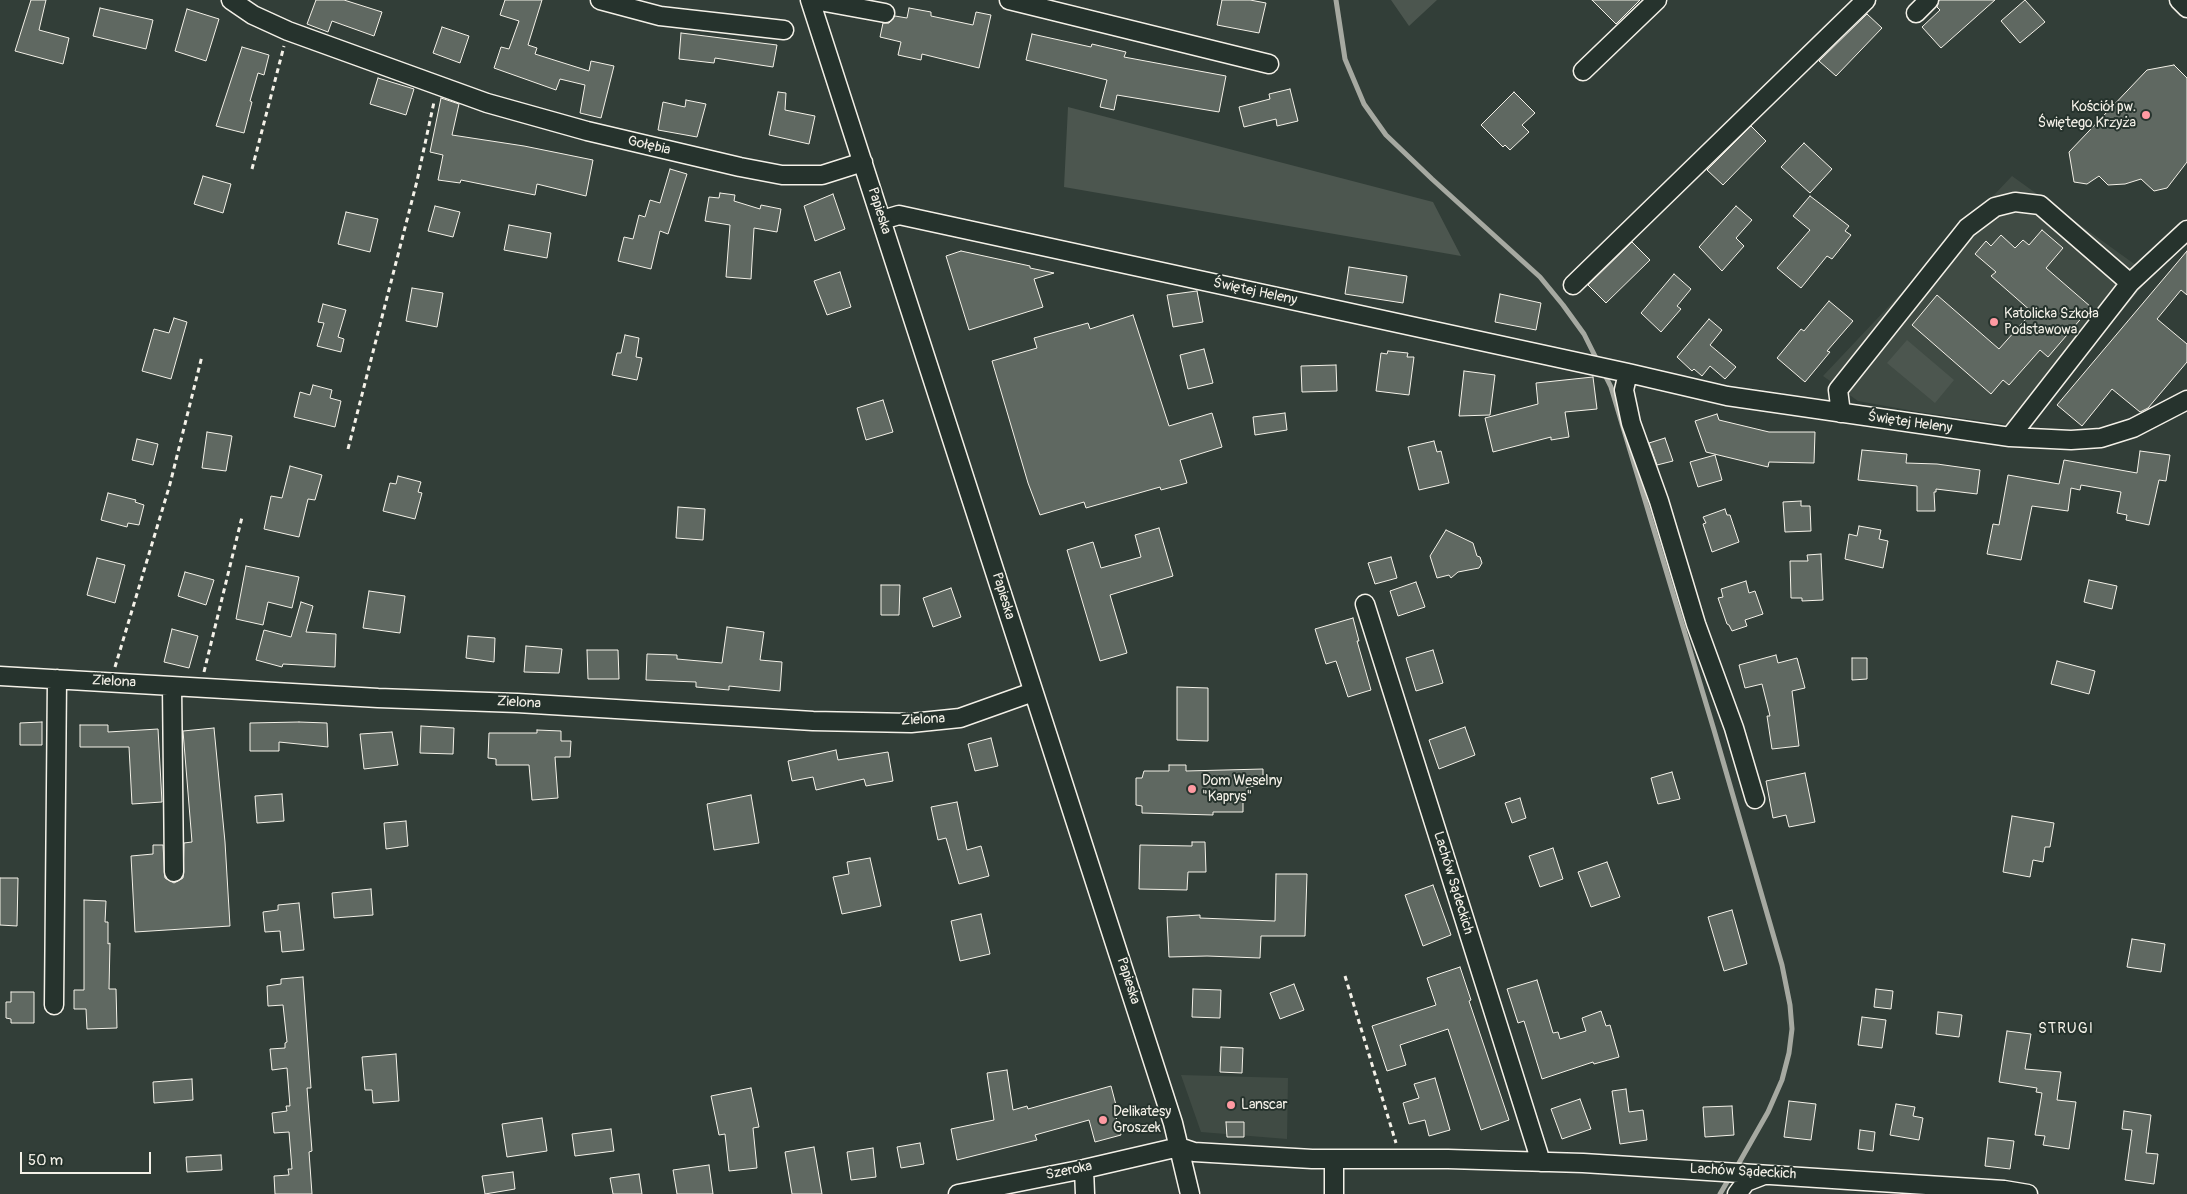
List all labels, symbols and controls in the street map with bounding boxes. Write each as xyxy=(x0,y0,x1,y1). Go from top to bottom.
place label: Kościół pw. Świętego Krzyża xyxy=(2038,99,2136,132)
marker: Kościół pw. Świętego Krzyża xyxy=(2140,109,2152,121)
street label: Gołębia xyxy=(626,133,672,159)
street label: Papieska xyxy=(864,185,894,237)
street label: Świętej Heleny xyxy=(1212,275,1298,309)
place label: Katolicka Szkoła Podstawowa xyxy=(2004,306,2099,338)
marker: Katolicka Szkoła Podstawowa xyxy=(1988,316,2000,328)
street label: Świętej Heleny xyxy=(1867,409,1953,437)
street label: Papieska xyxy=(988,570,1018,622)
street label: Zielona xyxy=(92,672,136,692)
street label: Zielona xyxy=(497,693,541,713)
street label: Zielona xyxy=(901,710,945,730)
place label: Dom Weselny "Kaprys" xyxy=(1202,773,1282,806)
marker: Dom Weselny "Kaprys" xyxy=(1186,783,1198,795)
street label: Lachów Sądeckich xyxy=(1429,830,1477,936)
street label: Papieska xyxy=(1113,955,1143,1007)
district label: STRUGI xyxy=(2037,1020,2095,1038)
place label: Lanscar xyxy=(1241,1097,1288,1113)
marker: Lanscar xyxy=(1225,1099,1237,1111)
place label: Delikatesy Groszek xyxy=(1113,1104,1171,1136)
marker: Delikatesy Groszek xyxy=(1097,1114,1109,1126)
scale bar xyxy=(22,1142,154,1174)
text: 50 m xyxy=(28,1151,63,1170)
street label: Szeroka xyxy=(1044,1158,1094,1184)
street label: Lachów Sądeckich xyxy=(1689,1161,1797,1183)

